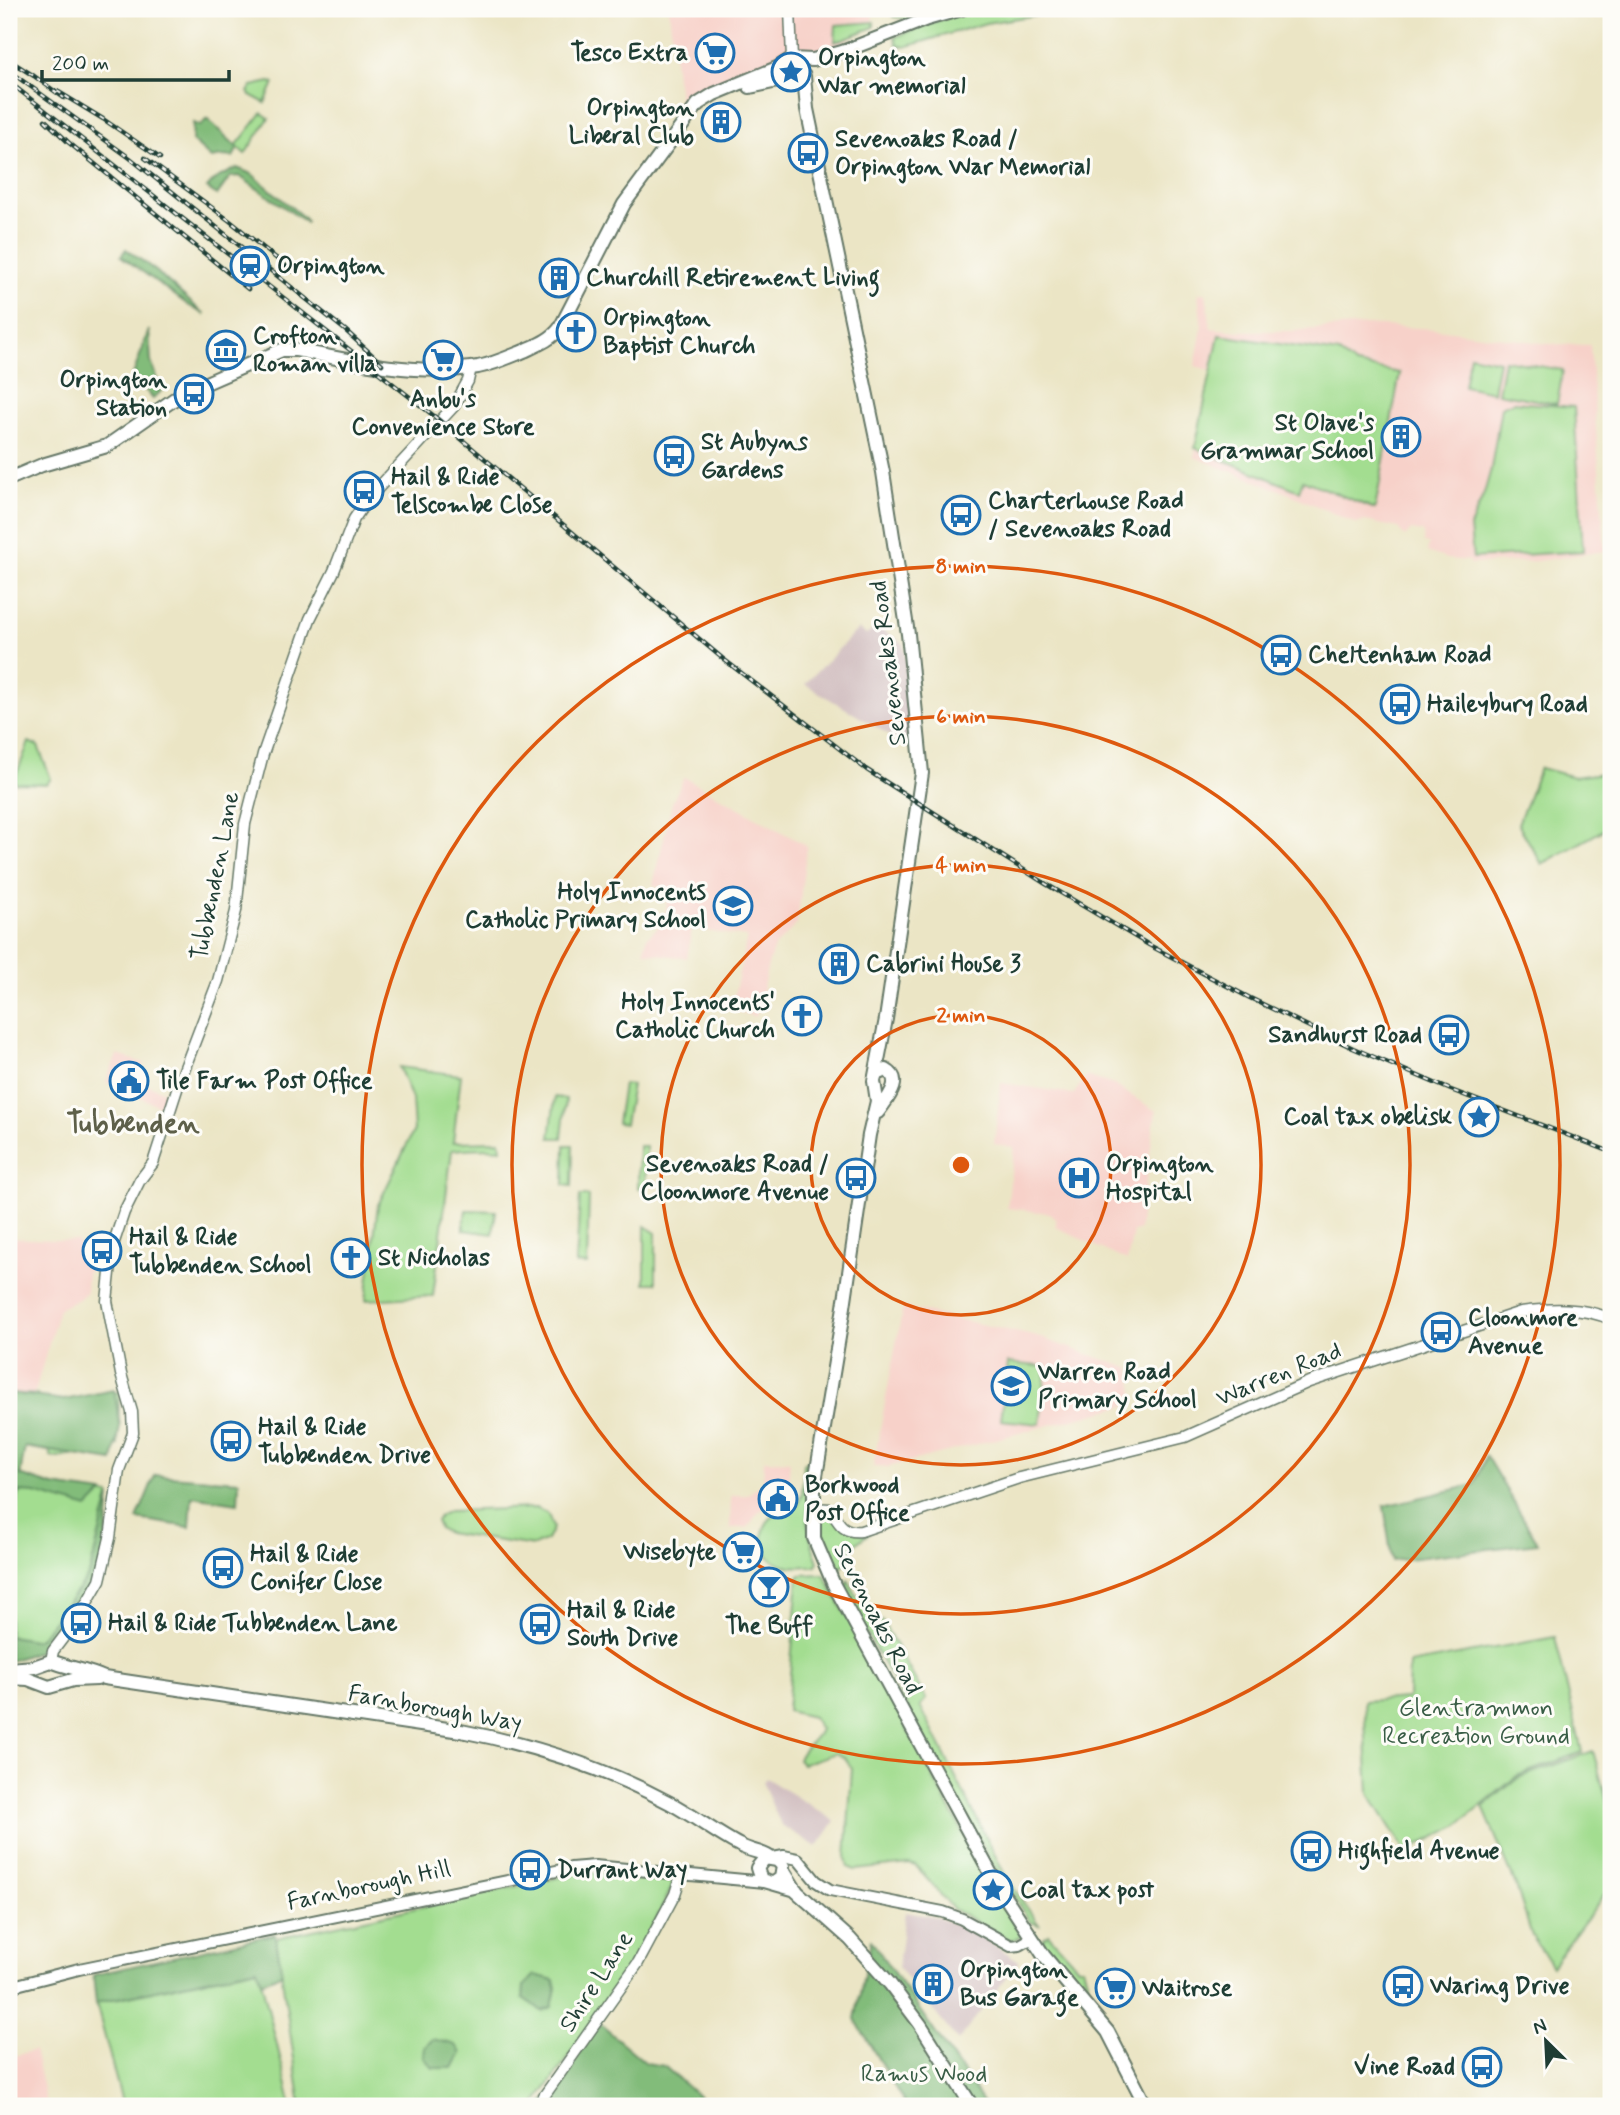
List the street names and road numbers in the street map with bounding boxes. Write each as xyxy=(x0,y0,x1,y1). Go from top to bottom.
street label: Sevenoaks Road xyxy=(863,579,915,747)
street label: Tubbenden Lane xyxy=(184,789,248,963)
street label: Warren Road xyxy=(1212,1336,1346,1414)
street label: Sevenoaks Road xyxy=(825,1538,929,1700)
street label: Farnborough Way xyxy=(346,1678,524,1740)
street label: Farnborough Hill xyxy=(284,1854,454,1918)
street label: Shire Lane xyxy=(553,1926,641,2038)

